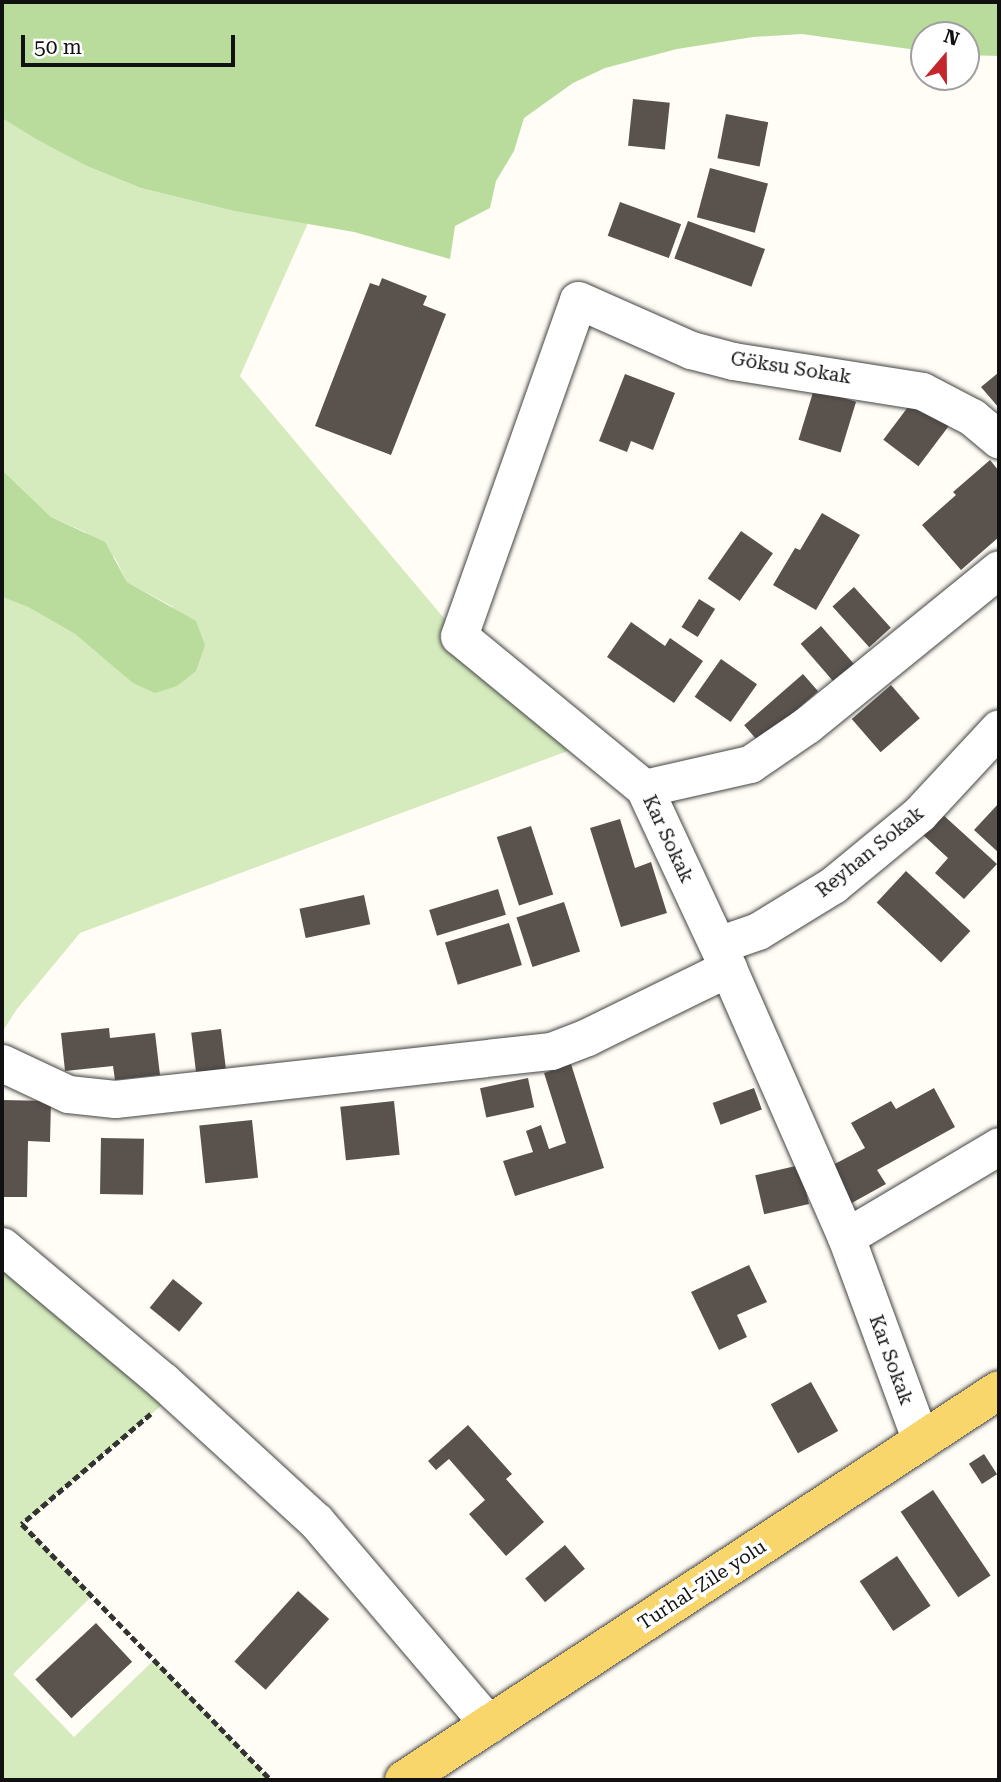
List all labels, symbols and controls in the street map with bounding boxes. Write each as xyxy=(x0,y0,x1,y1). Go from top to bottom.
scale bar xyxy=(24,21,238,65)
north arrow xyxy=(910,21,980,91)
text: N xyxy=(941,24,962,51)
text: 50 m xyxy=(34,35,82,59)
street label: Göksu Sokak xyxy=(729,347,853,389)
street label: Kar Sokak xyxy=(638,792,698,886)
street label: Reyhan Sokak xyxy=(812,802,928,902)
street label: Kar Sokak xyxy=(864,1312,918,1408)
street label: Turhal-Zile yolu xyxy=(634,1535,770,1635)

